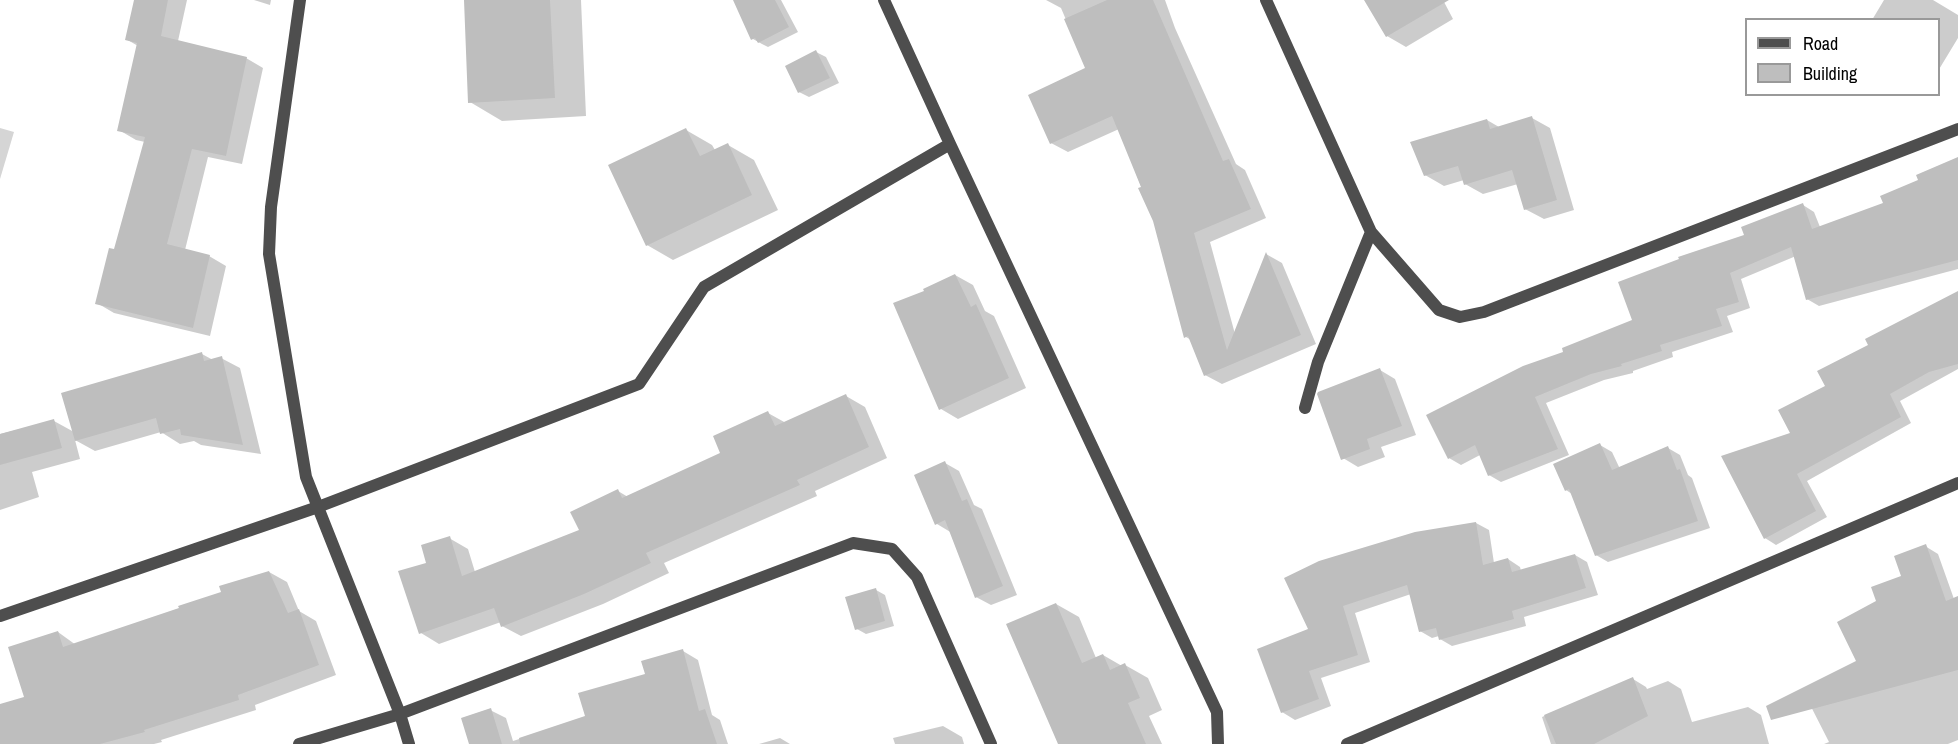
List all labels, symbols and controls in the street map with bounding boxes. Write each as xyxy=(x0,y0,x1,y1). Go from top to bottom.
legend xyxy=(1745,18,1940,96)
text: Road xyxy=(1803,31,1838,56)
text: Building xyxy=(1803,61,1857,86)

